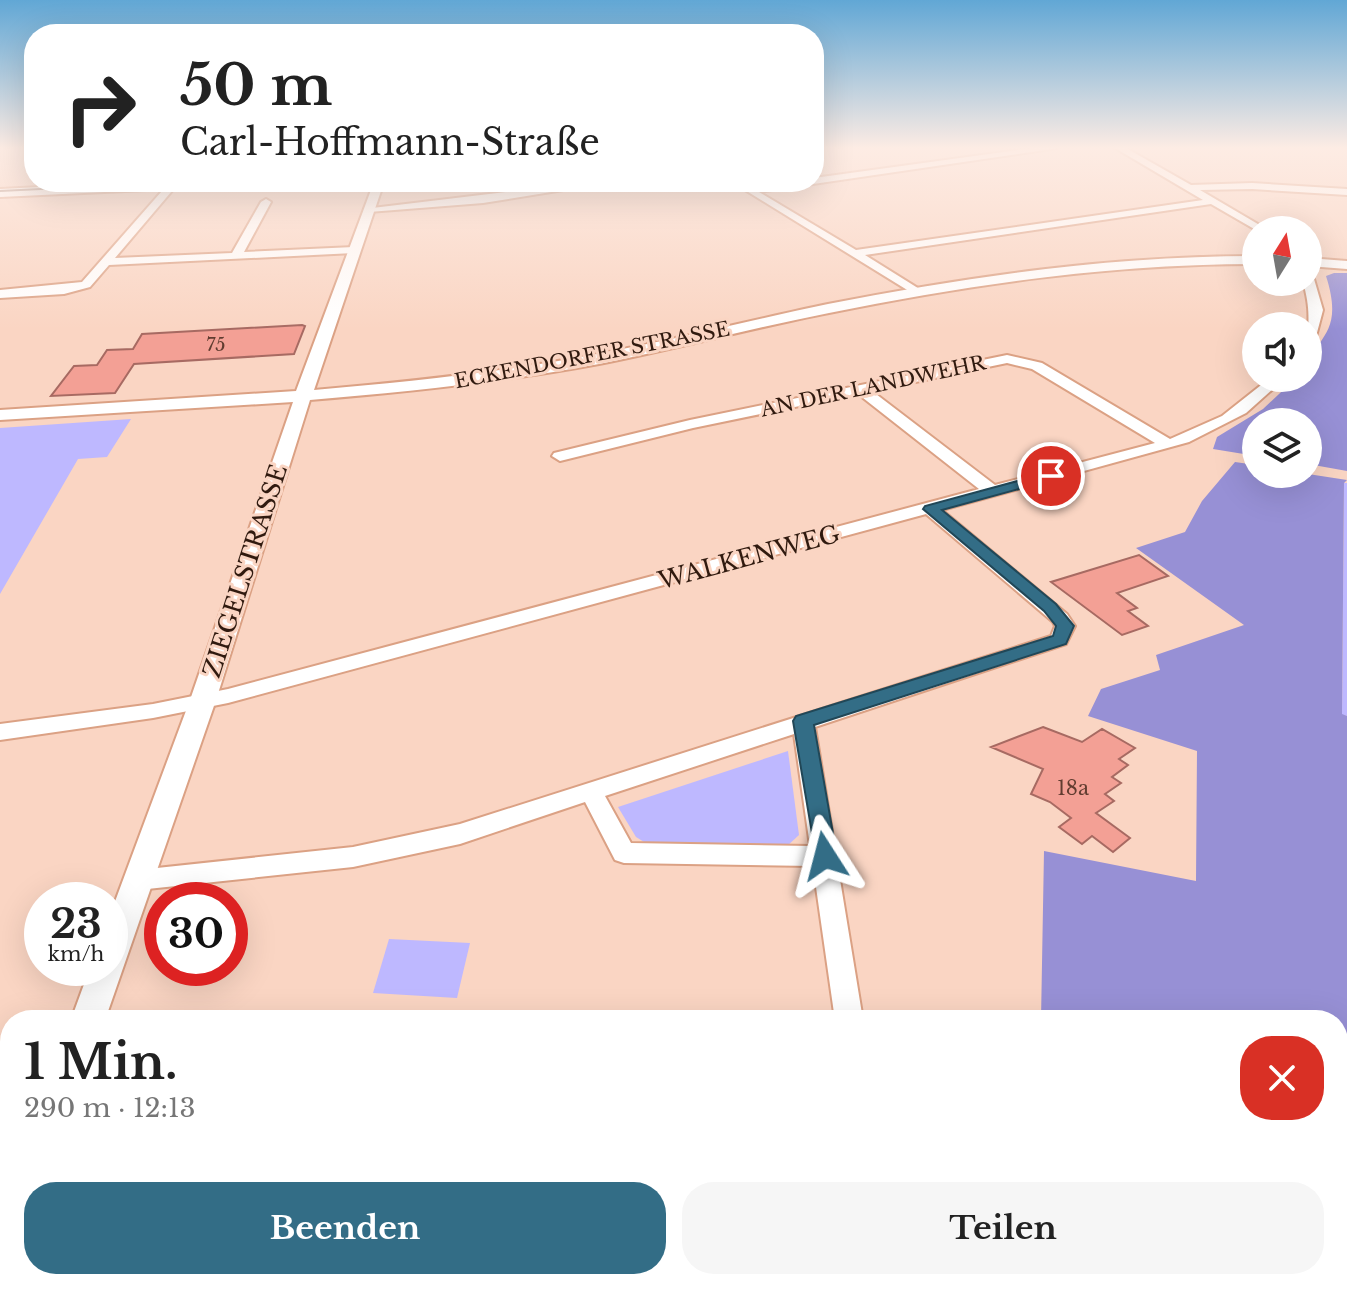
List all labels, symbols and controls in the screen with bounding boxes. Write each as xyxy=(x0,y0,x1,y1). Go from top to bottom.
text: 50 m xyxy=(180,51,332,120)
icon: right xyxy=(48,56,152,160)
text: Carl-Hoffmann-Straße xyxy=(180,120,600,165)
north arrow xyxy=(1242,216,1322,296)
map controls xyxy=(1242,216,1322,488)
button: sound xyxy=(1242,312,1322,392)
street label: ECKENDORFER STRASSE xyxy=(452,317,732,393)
house number: 75 xyxy=(206,334,226,356)
street label: AN DER LANDWEHR xyxy=(757,350,989,422)
button: layers xyxy=(1242,408,1322,488)
pin xyxy=(1017,442,1085,510)
icon: arrive xyxy=(1029,454,1073,498)
street label: ZIEGELSTRASSE xyxy=(197,461,293,681)
street label: WALKENWEG xyxy=(654,519,843,595)
house number: 18a xyxy=(1057,776,1090,800)
position arrow xyxy=(783,814,867,898)
speed limit sign: 30 xyxy=(144,882,248,986)
text: 23 xyxy=(50,899,102,949)
text: km/h xyxy=(48,942,104,966)
text: 1 Min. xyxy=(24,1032,177,1092)
button: close xyxy=(1240,1036,1324,1120)
text: 290 m · 12:13 xyxy=(24,1092,196,1124)
button: Beenden xyxy=(24,1182,666,1274)
button: Teilen xyxy=(682,1182,1324,1274)

